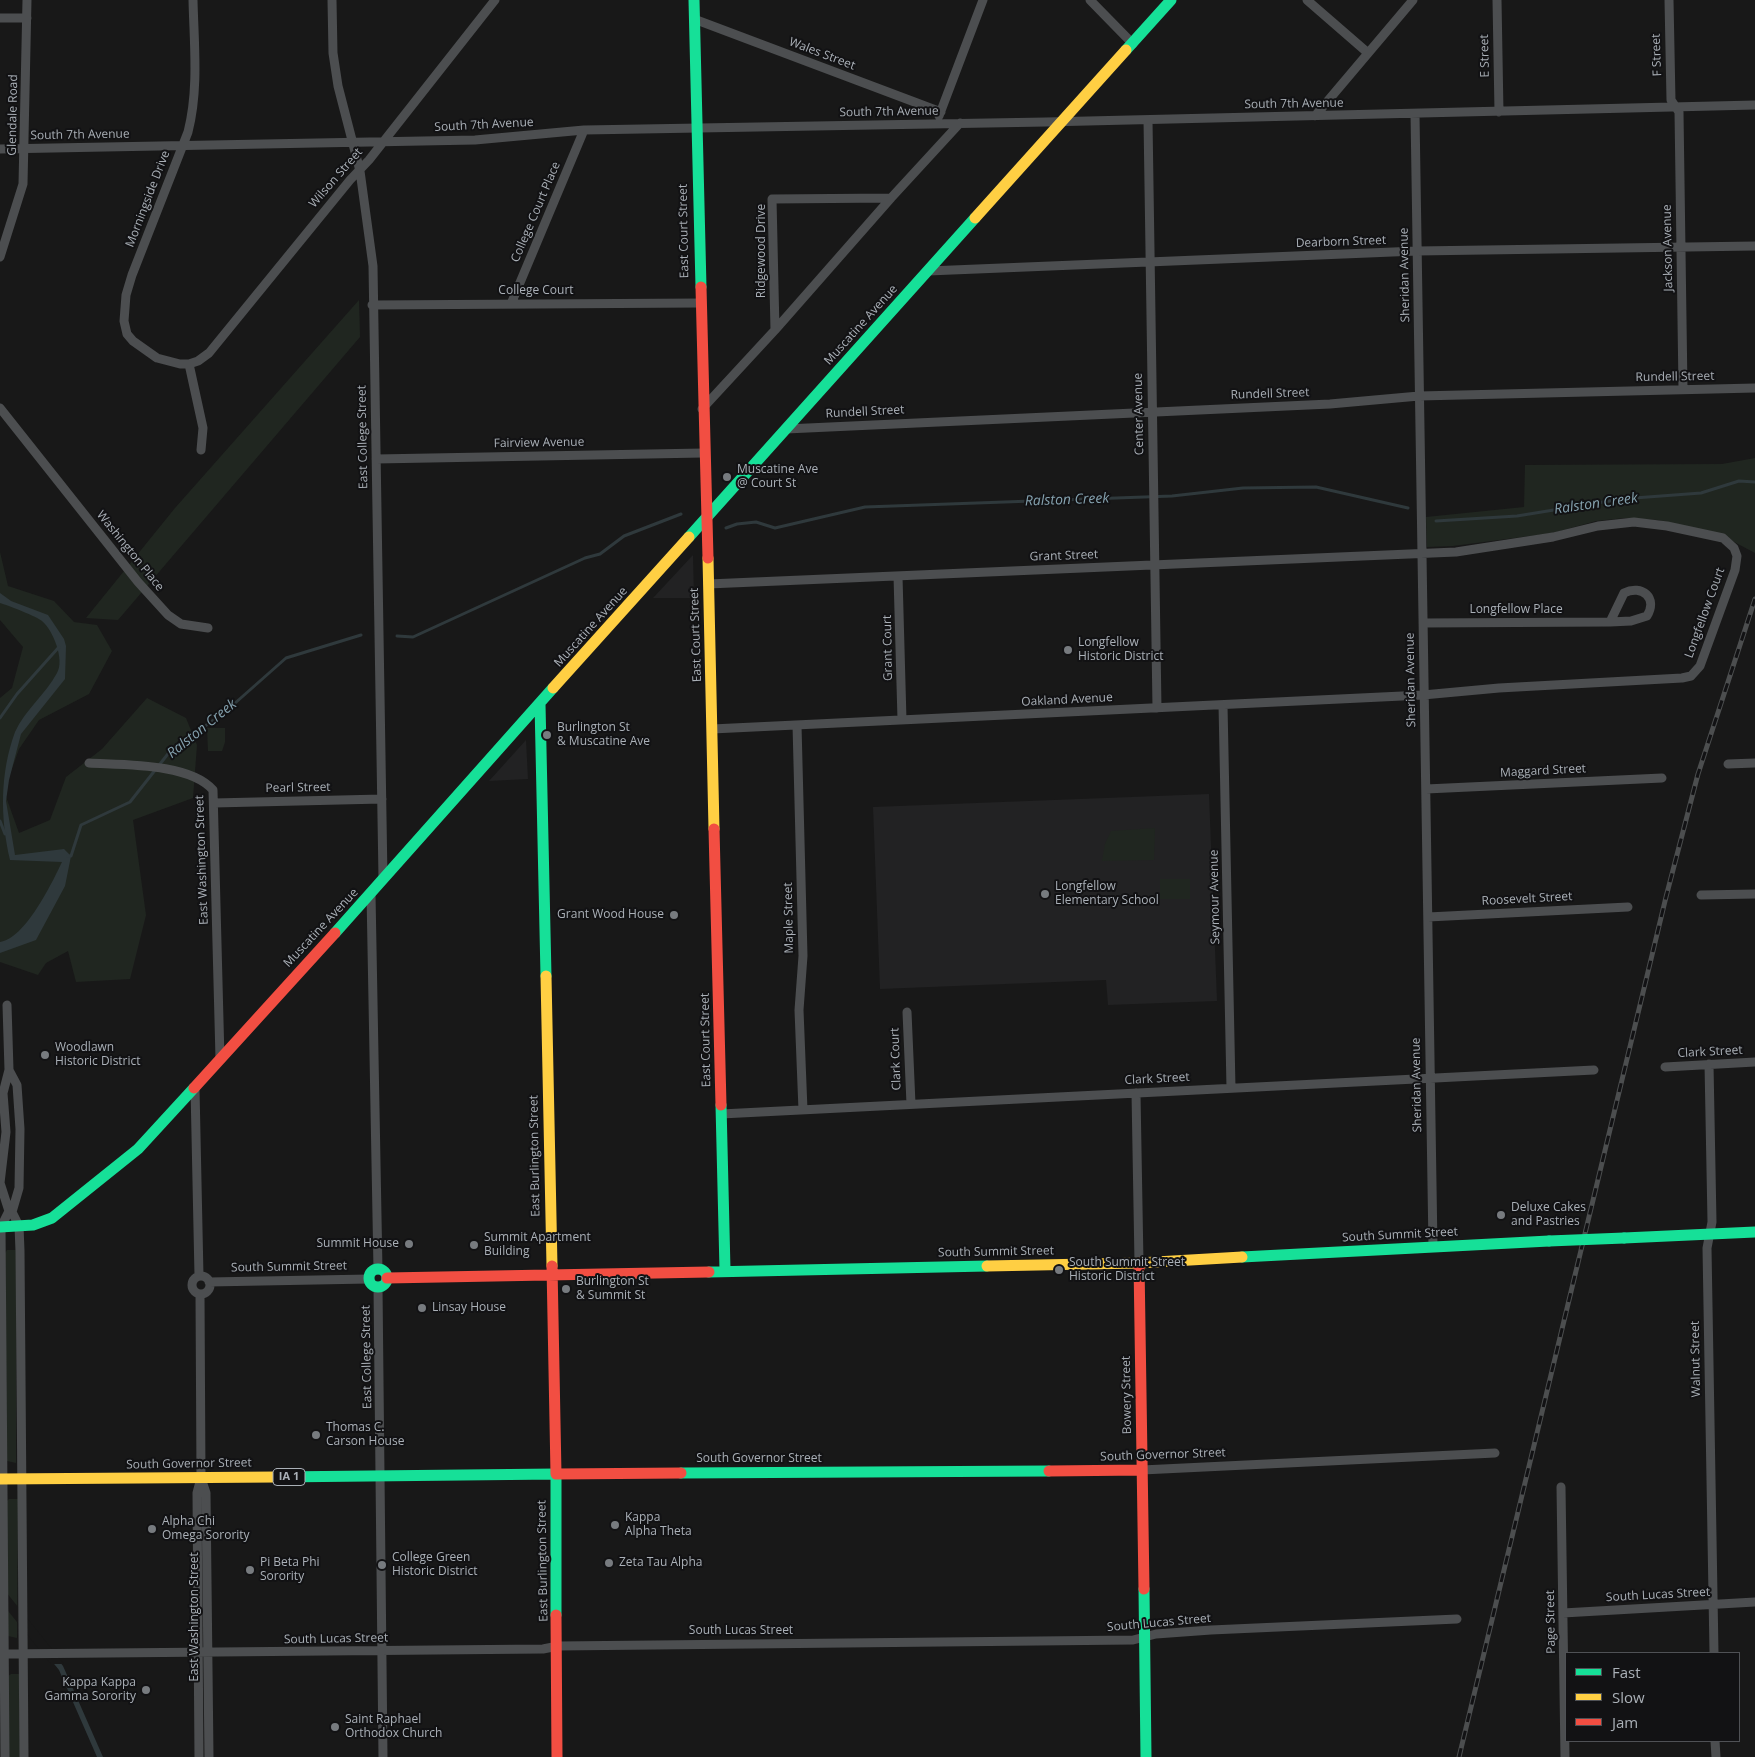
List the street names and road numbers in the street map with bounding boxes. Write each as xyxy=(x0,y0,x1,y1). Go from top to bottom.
street label: F Street xyxy=(1649,33,1665,77)
street label: E Street xyxy=(1477,34,1493,78)
street label: Wales Street xyxy=(787,35,857,73)
street label: Glendale Road xyxy=(5,74,21,156)
street label: South 7th Avenue xyxy=(1244,96,1344,112)
street label: South 7th Avenue xyxy=(839,104,939,120)
street label: South 7th Avenue xyxy=(434,115,534,135)
street label: South 7th Avenue xyxy=(30,127,130,143)
street label: Wilson Street xyxy=(306,145,366,211)
street label: Morningside Drive xyxy=(123,149,173,249)
street label: College Court Place xyxy=(508,160,564,264)
street label: East Court Street xyxy=(676,184,692,278)
street label: Ridgewood Drive xyxy=(755,204,769,298)
street label: Jackson Avenue xyxy=(1660,204,1676,292)
street label: Sheridan Avenue xyxy=(1397,227,1413,323)
street label: Dearborn Street xyxy=(1296,233,1386,251)
street label: Muscatine Avenue xyxy=(821,282,901,368)
street label: College Court xyxy=(498,284,574,298)
street label: Rundell Street xyxy=(1635,369,1715,385)
street label: Center Avenue xyxy=(1131,373,1147,455)
street label: East College Street xyxy=(355,385,371,489)
street label: Rundell Street xyxy=(1230,385,1310,403)
street label: Rundell Street xyxy=(825,403,905,421)
street label: Fairview Avenue xyxy=(494,435,584,451)
street label: Washington Place xyxy=(93,508,167,594)
street label: Grant Street xyxy=(1029,548,1099,564)
street label: Longfellow Court xyxy=(1682,566,1728,660)
street label: Muscatine Avenue xyxy=(551,584,631,670)
street label: East Court Street xyxy=(687,588,705,682)
street label: Longfellow Place xyxy=(1469,603,1563,617)
street label: Grant Court xyxy=(880,615,896,681)
street label: Sheridan Avenue xyxy=(1403,632,1419,728)
street label: Oakland Avenue xyxy=(1021,690,1113,710)
street label: Maggard Street xyxy=(1500,762,1586,780)
street label: Pearl Street xyxy=(265,780,331,796)
street label: East Washington Street xyxy=(193,795,211,925)
street label: Seymour Avenue xyxy=(1207,849,1223,945)
street label: Maple Street xyxy=(781,882,797,954)
street label: Muscatine Avenue xyxy=(281,886,361,970)
street label: Roosevelt Street xyxy=(1481,889,1573,909)
street label: East Court Street xyxy=(698,993,714,1087)
street label: Clark Court xyxy=(888,1027,904,1091)
street label: Sheridan Avenue xyxy=(1409,1037,1425,1133)
street label: Clark Street xyxy=(1677,1043,1743,1061)
street label: Clark Street xyxy=(1124,1070,1190,1088)
street label: East Burlington Street xyxy=(527,1095,543,1217)
street label: South Summit Street xyxy=(1342,1225,1458,1245)
street label: South Summit Street xyxy=(938,1244,1054,1260)
street label: South Summit Street xyxy=(231,1259,347,1275)
street label: East College Street xyxy=(359,1305,375,1409)
street label: Walnut Street xyxy=(1688,1321,1704,1397)
street label: Bowery Street xyxy=(1119,1356,1135,1434)
street label: South Governor Street xyxy=(1100,1446,1226,1464)
street label: South Governor Street xyxy=(696,1452,822,1466)
street label: South Governor Street xyxy=(126,1456,252,1472)
road number: IA 1 xyxy=(273,1468,305,1485)
street label: East Burlington Street xyxy=(535,1500,551,1622)
street label: East Washington Street xyxy=(188,1552,202,1682)
street label: South Lucas Street xyxy=(1606,1585,1710,1605)
street label: Page Street xyxy=(1543,1590,1559,1654)
street label: South Lucas Street xyxy=(1106,1611,1212,1635)
street label: South Lucas Street xyxy=(689,1624,793,1638)
street label: South Lucas Street xyxy=(284,1631,388,1647)

